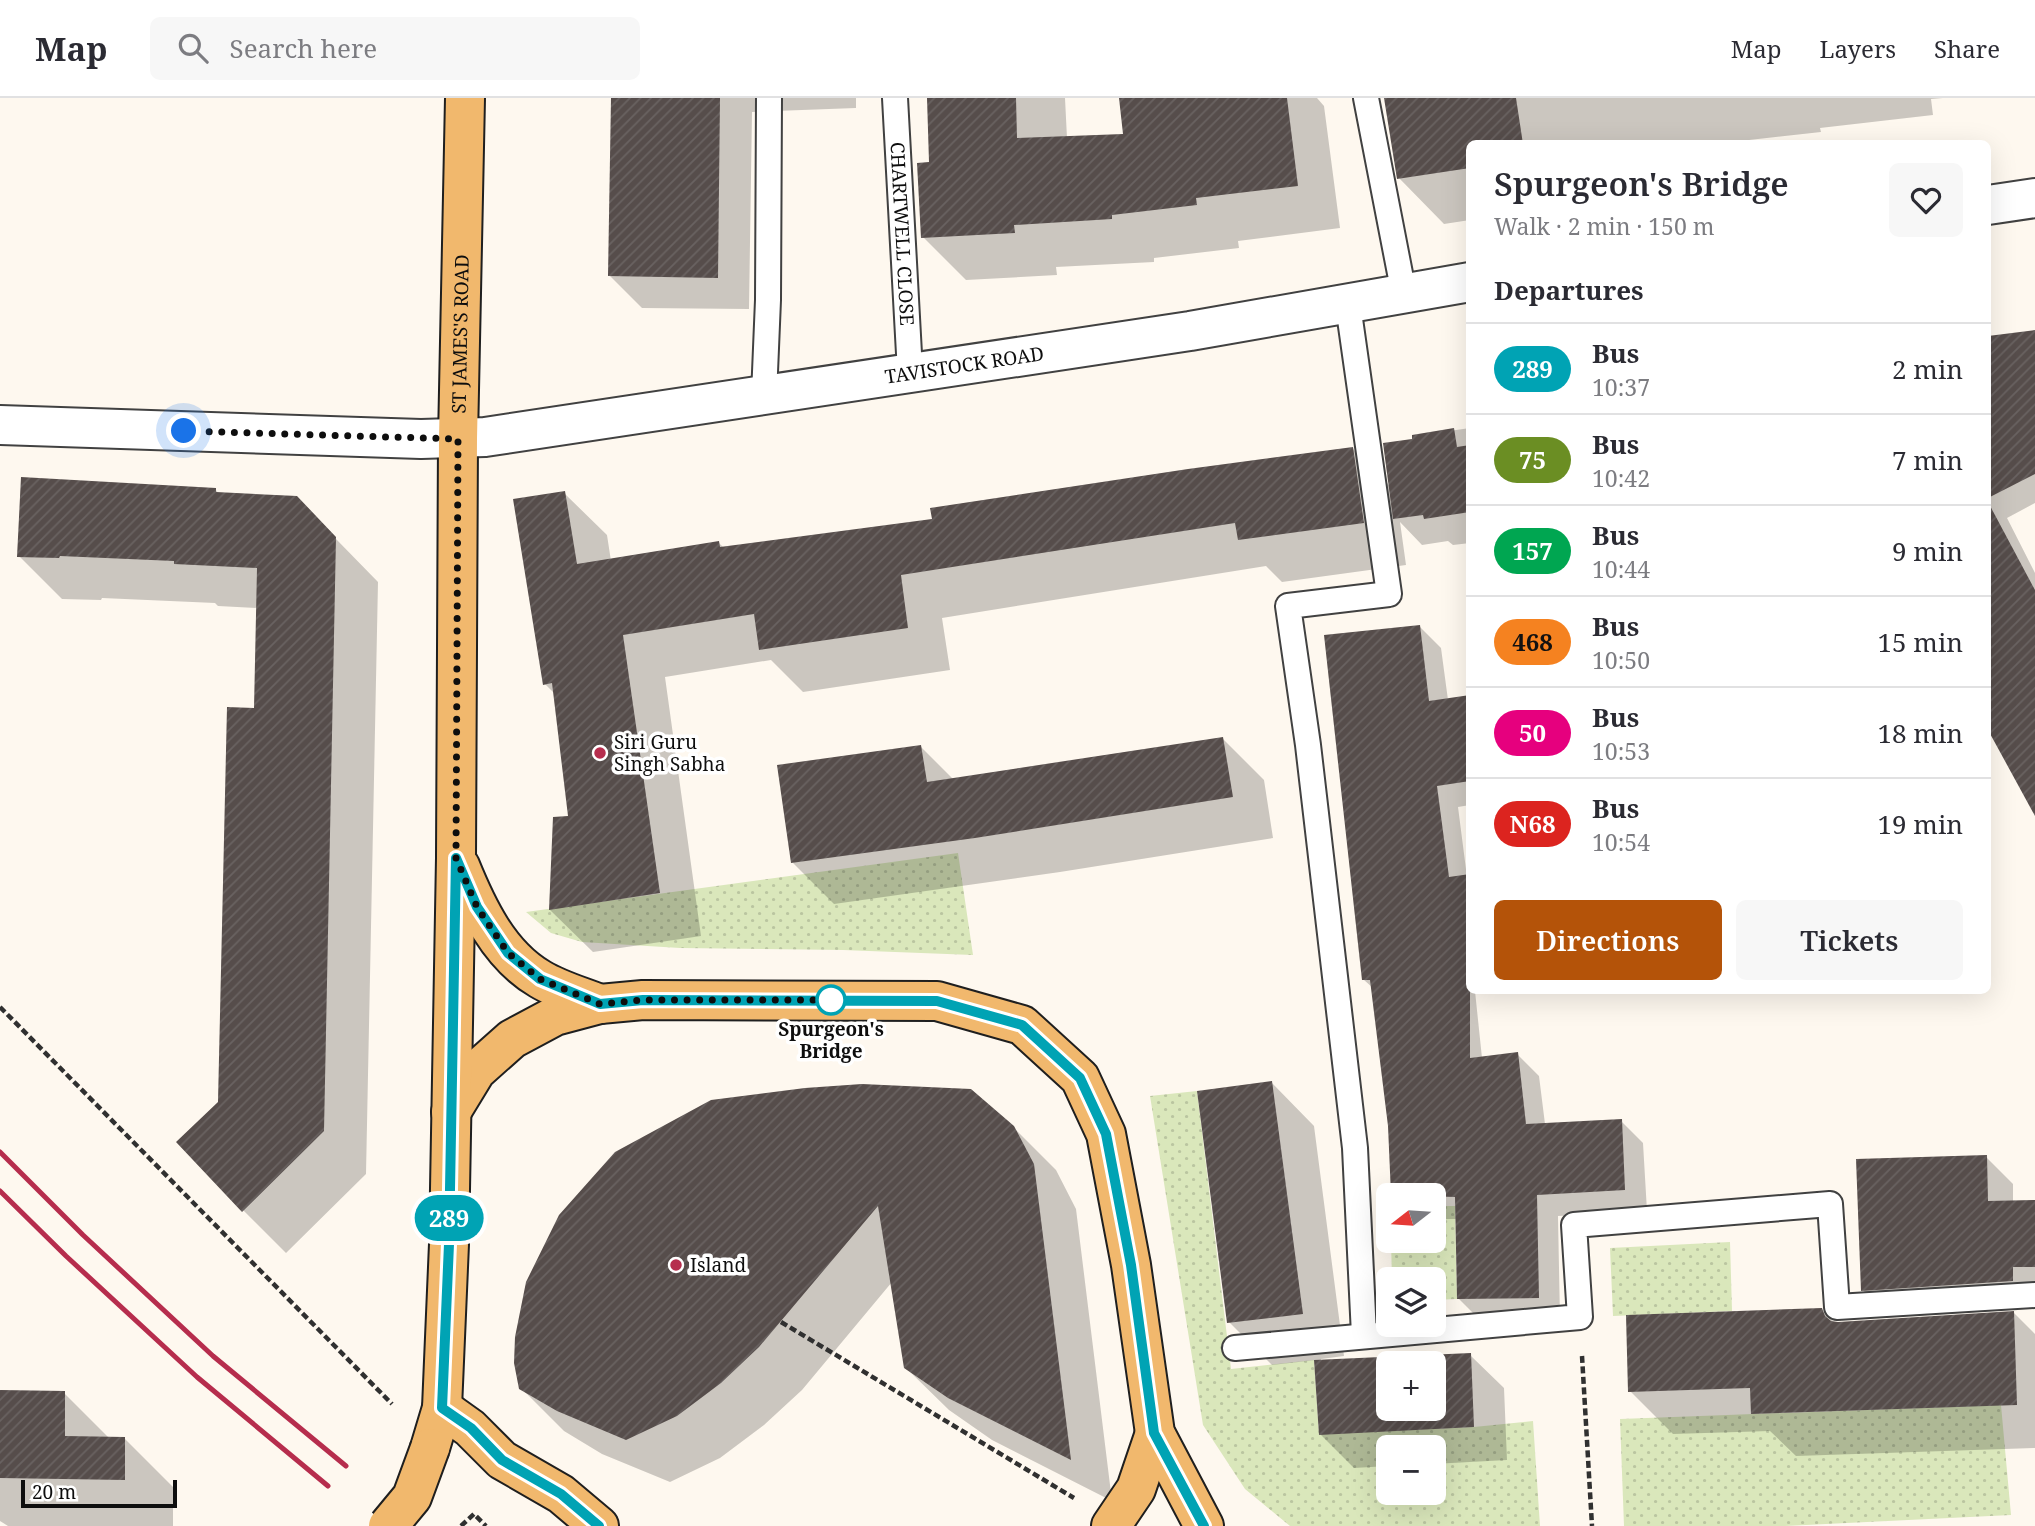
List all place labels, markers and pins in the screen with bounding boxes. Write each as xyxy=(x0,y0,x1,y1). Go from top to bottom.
place label: Siri Guru Singh Sabha xyxy=(614,729,725,777)
marker: Siri Guru Singh Sabha xyxy=(592,745,608,761)
marker: Spurgeon's Bridge xyxy=(816,985,846,1015)
place label: Spurgeon's Bridge xyxy=(778,1016,884,1064)
place label: Island xyxy=(690,1252,746,1278)
marker: Island xyxy=(668,1257,684,1273)

